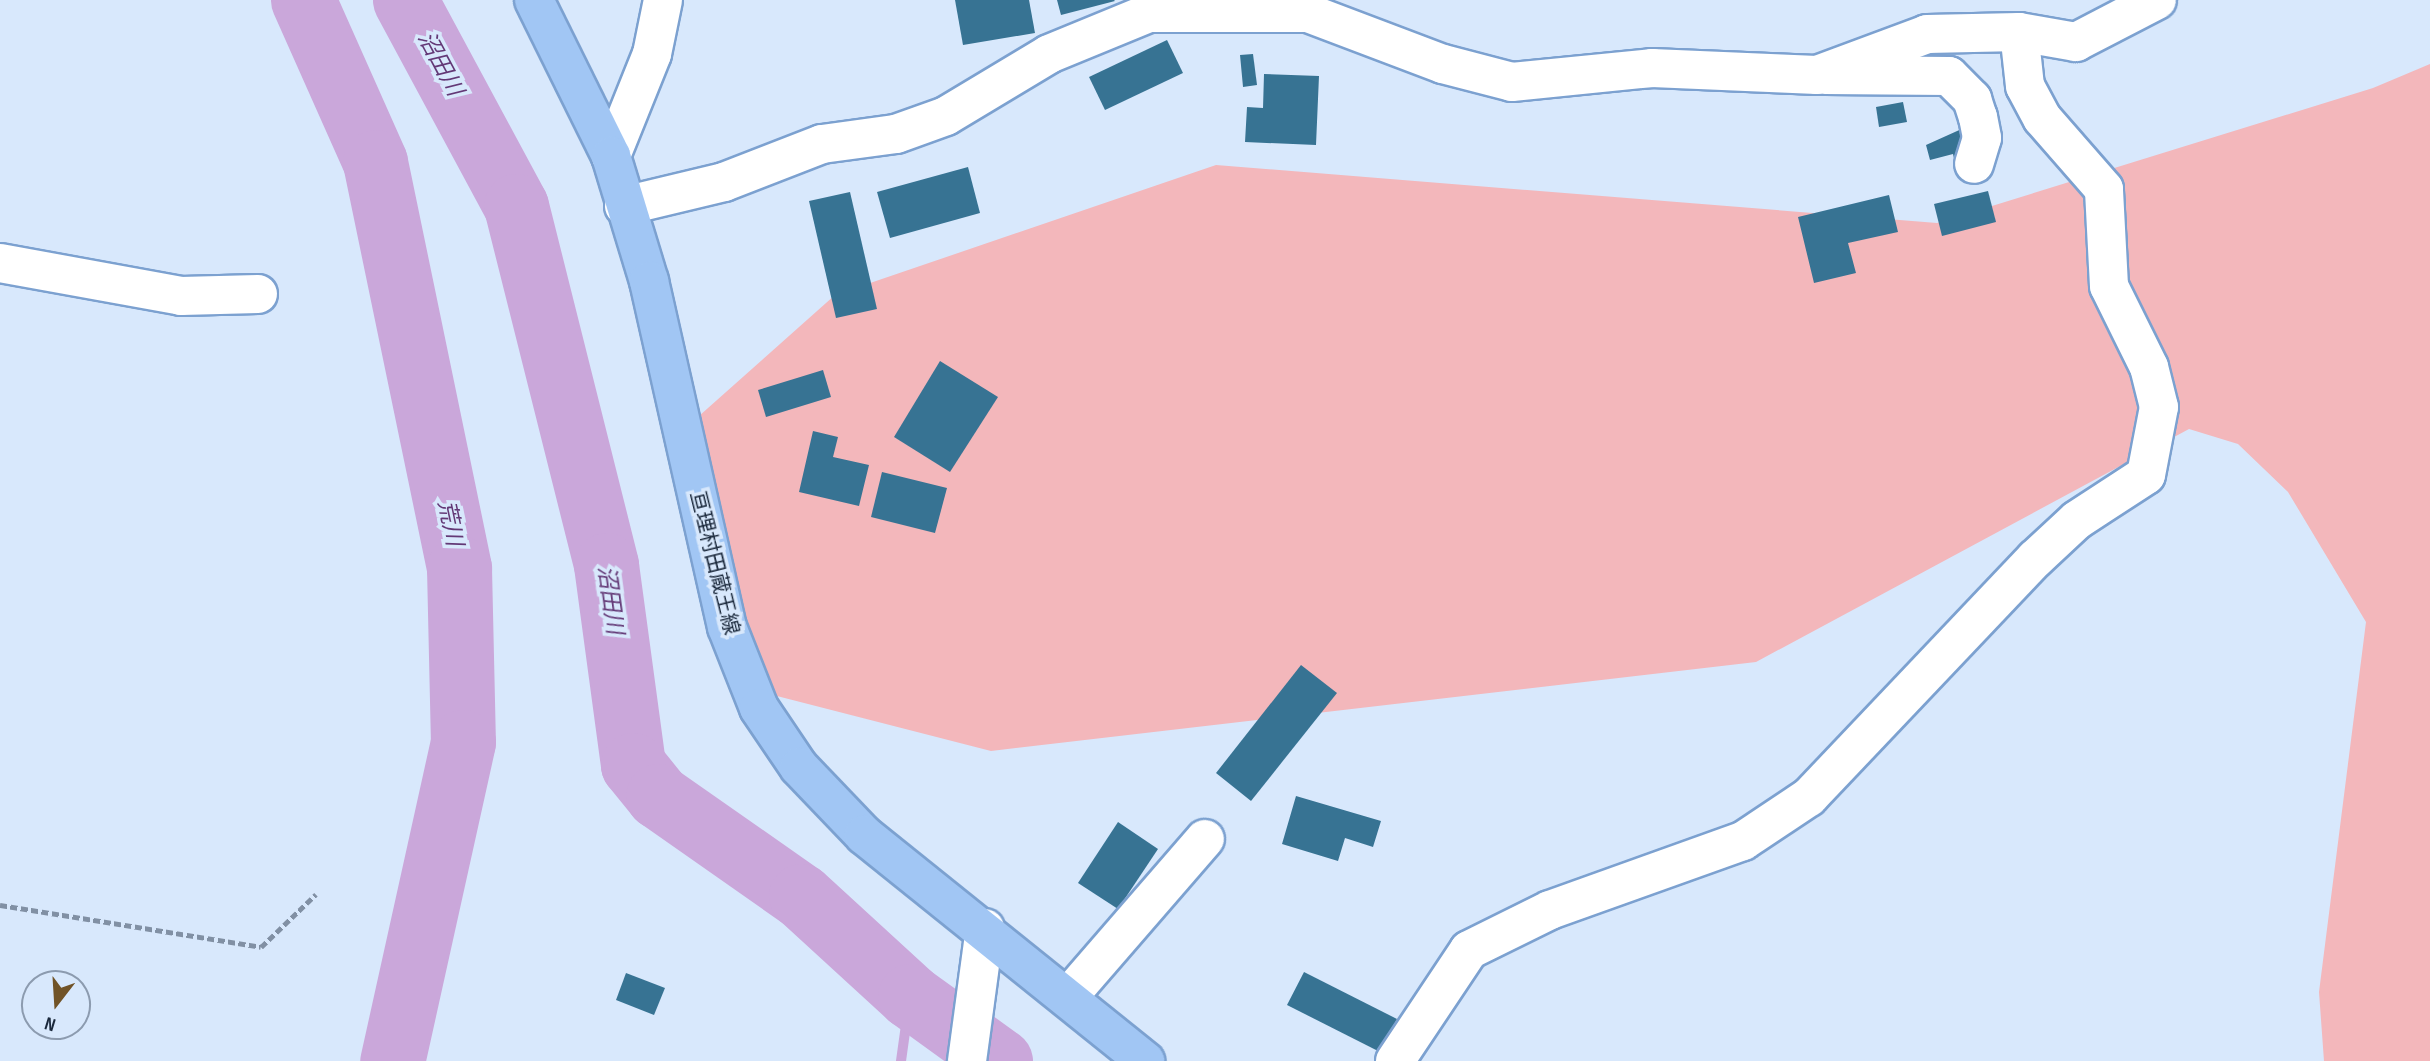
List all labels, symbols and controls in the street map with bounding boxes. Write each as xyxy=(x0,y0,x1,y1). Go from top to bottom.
water label: 沼田川 xyxy=(412,27,468,101)
street label: 亘理村田蔵王線 xyxy=(684,489,744,637)
water label: 荒川 xyxy=(432,498,468,548)
water label: 沼田川 xyxy=(592,564,628,636)
north arrow xyxy=(21,970,91,1040)
text: N xyxy=(42,1011,59,1036)

